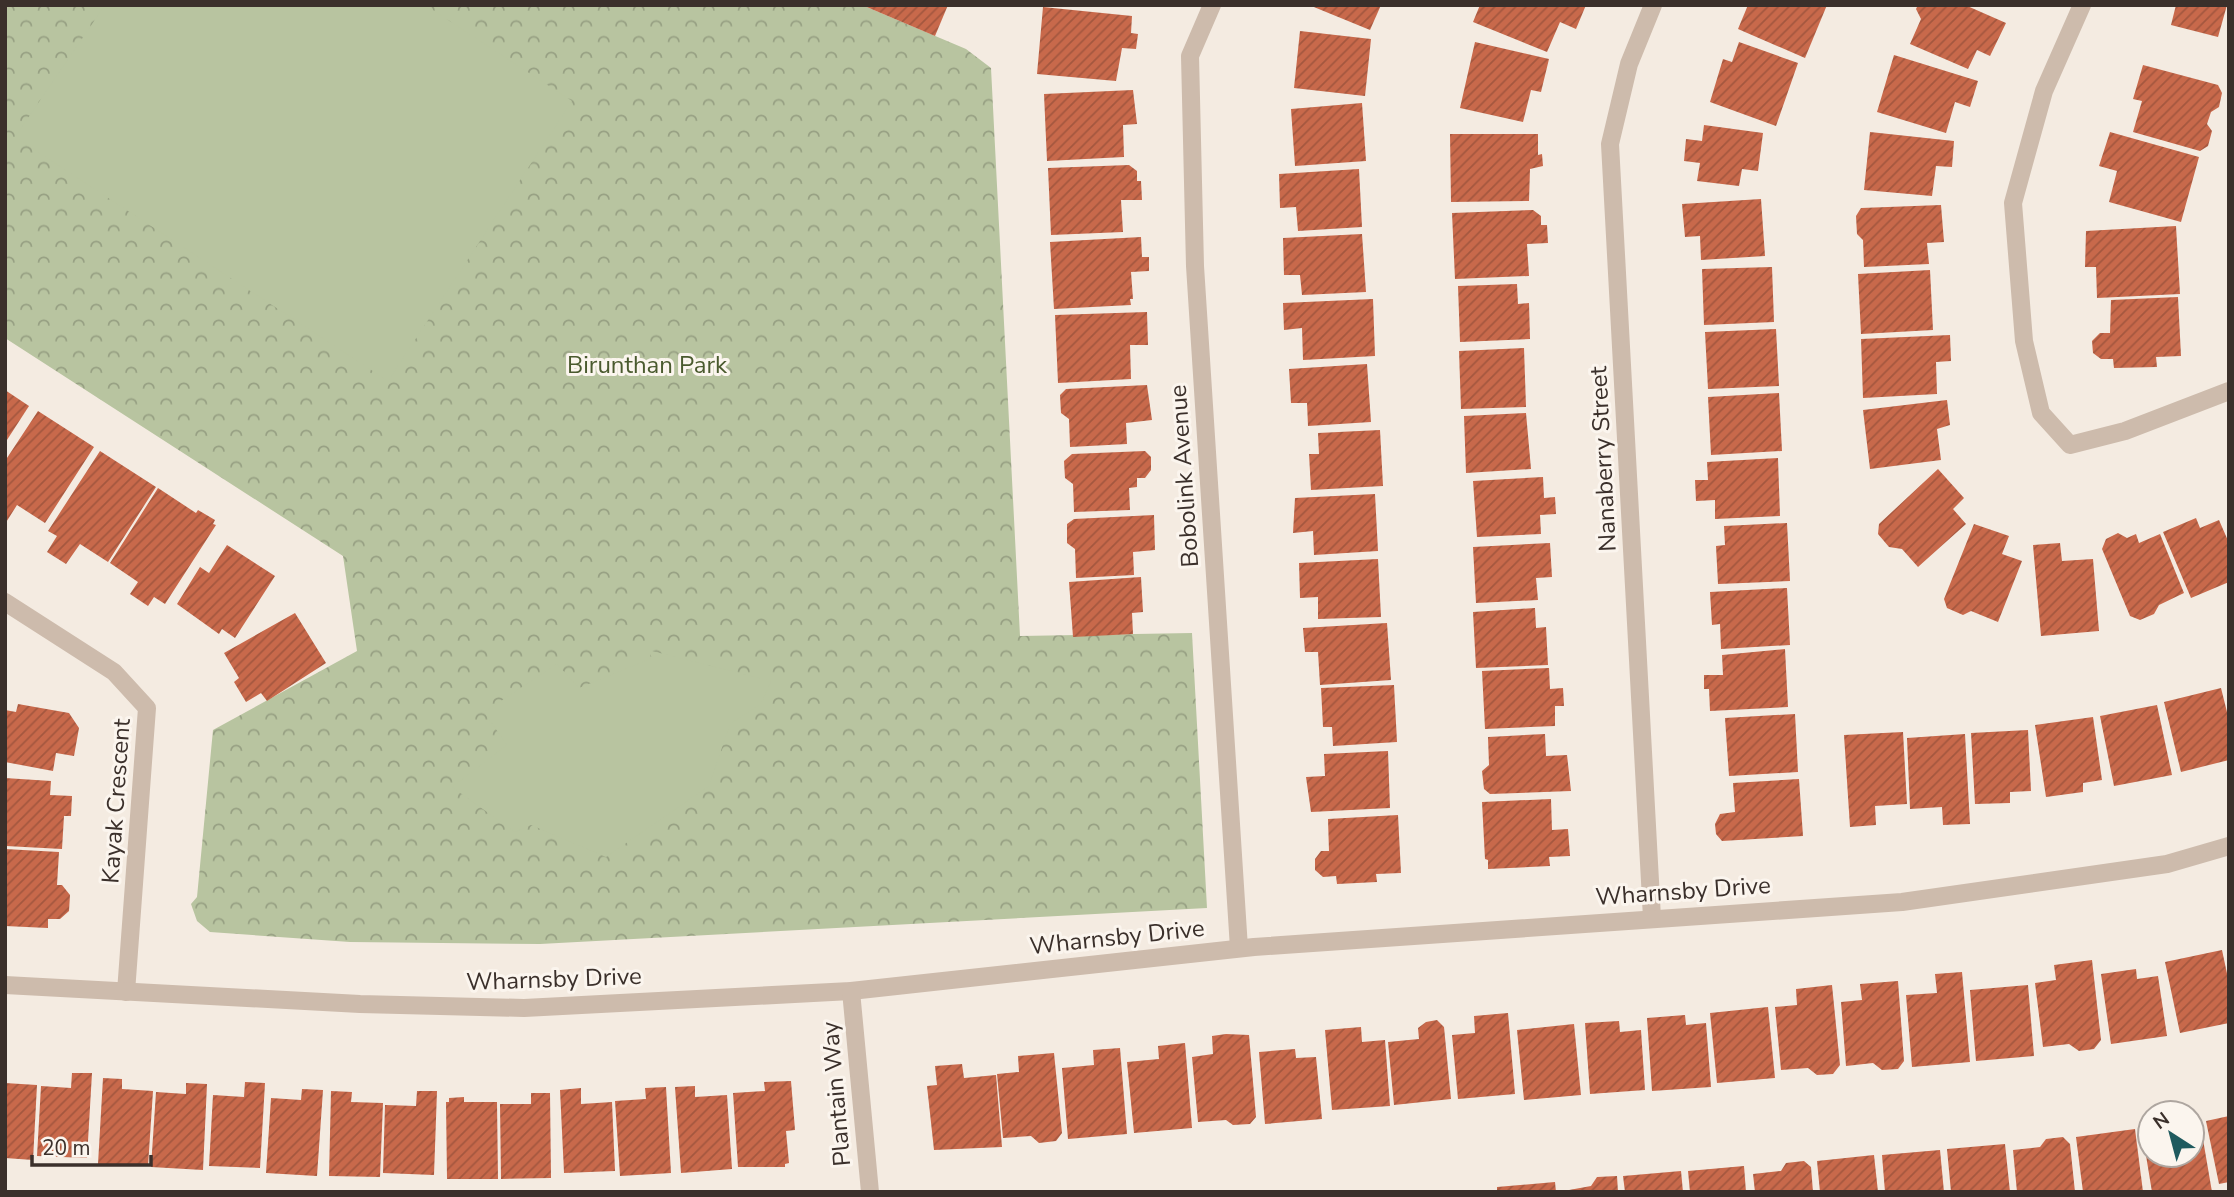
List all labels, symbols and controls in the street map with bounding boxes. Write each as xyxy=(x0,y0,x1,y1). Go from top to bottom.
park label: Birunthan Park xyxy=(567,349,728,381)
street label: Nanaberry Street xyxy=(1582,365,1624,552)
street label: Bobolink Avenue xyxy=(1162,384,1206,568)
street label: Kayak Crescent xyxy=(94,717,138,885)
street label: Wharnsby Drive xyxy=(1594,869,1772,913)
street label: Wharnsby Drive xyxy=(1028,912,1206,962)
street label: Wharnsby Drive xyxy=(466,960,642,998)
street label: Plantain Way xyxy=(814,1020,858,1168)
north arrow xyxy=(2136,1099,2206,1169)
text: N xyxy=(2148,1106,2175,1136)
scale bar xyxy=(32,1124,150,1168)
text: 20 m xyxy=(42,1134,91,1162)

